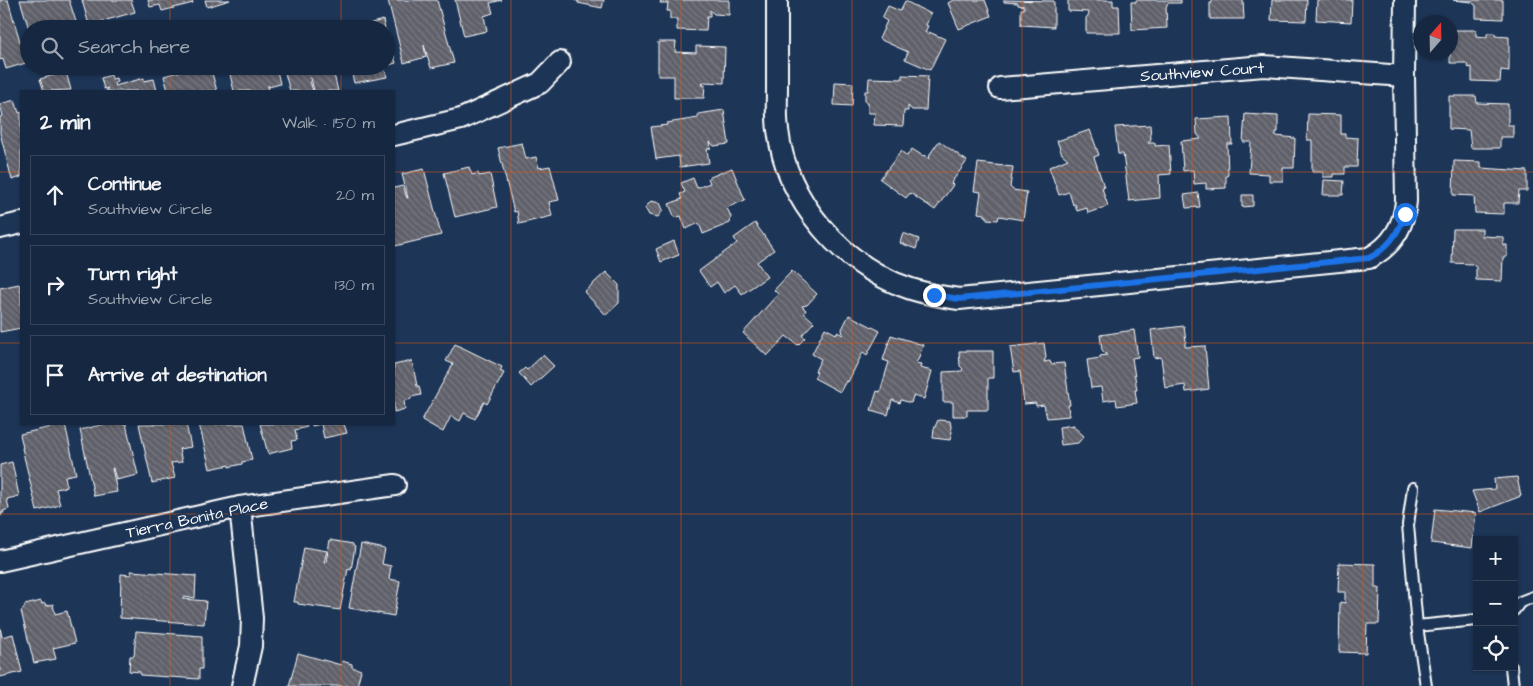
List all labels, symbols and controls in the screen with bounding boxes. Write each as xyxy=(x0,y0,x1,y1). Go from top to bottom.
north arrow xyxy=(1413,15,1458,60)
search box xyxy=(20,20,395,75)
icon: search xyxy=(38,34,66,62)
text: Search here xyxy=(78,34,190,61)
street label: Southview Court xyxy=(1139,57,1265,87)
text: 2 min xyxy=(40,108,90,137)
text: Walk · 150 m xyxy=(282,112,375,134)
text: Continue xyxy=(88,171,162,198)
icon: ahead xyxy=(41,181,69,209)
text: 20 m xyxy=(336,184,374,206)
text: Southview Circle xyxy=(88,198,212,220)
route start xyxy=(1394,203,1417,226)
text: Turn right xyxy=(88,261,177,288)
icon: right xyxy=(41,271,69,299)
text: 130 m xyxy=(335,274,374,296)
route end xyxy=(923,284,946,307)
text: Southview Circle xyxy=(88,288,212,310)
icon: arrive xyxy=(41,361,69,389)
text: Arrive at destination xyxy=(88,362,267,389)
street label: Tierra Bonita Place xyxy=(124,492,270,544)
map controls xyxy=(1473,536,1518,671)
button: + xyxy=(1473,536,1518,581)
button: − xyxy=(1473,581,1518,626)
button: locate xyxy=(1473,626,1518,671)

